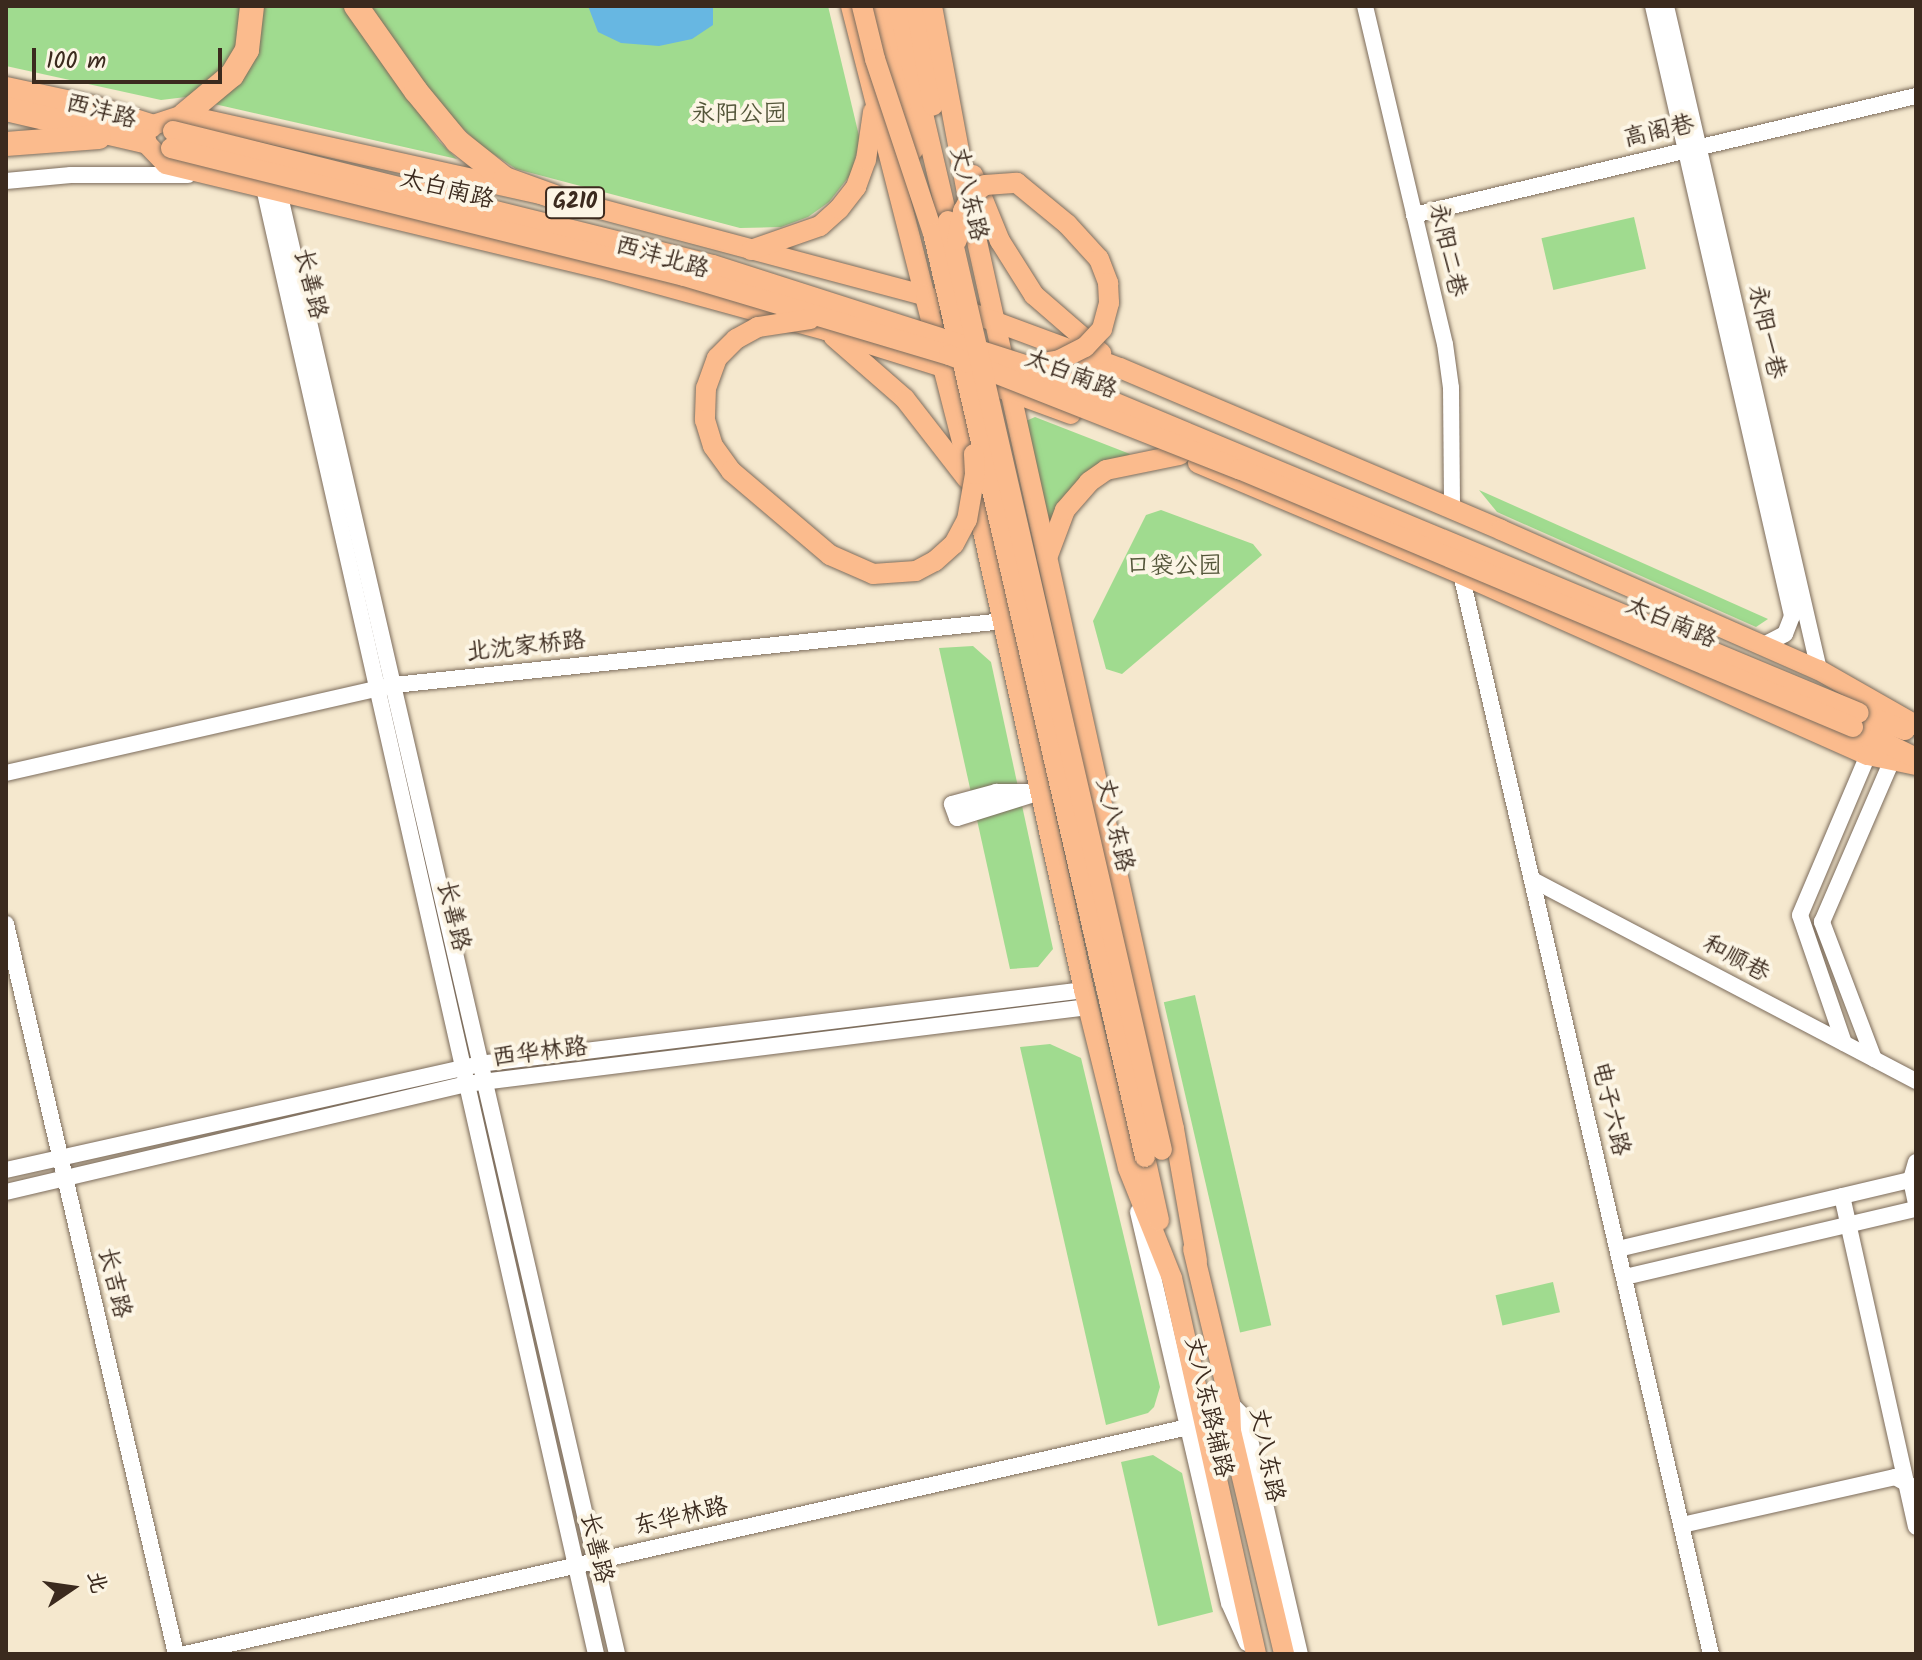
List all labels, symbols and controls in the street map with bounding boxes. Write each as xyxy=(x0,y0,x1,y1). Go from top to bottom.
scale bar xyxy=(36,32,226,82)
text: 100 m xyxy=(46,42,106,81)
street label: 西沣路 xyxy=(62,89,140,135)
park label: 永阳公园 xyxy=(691,101,787,129)
street label: 高阁巷 xyxy=(1621,110,1697,154)
street label: 丈八东路 xyxy=(943,144,993,244)
street label: 太白南路 xyxy=(397,164,497,216)
road number: G210 xyxy=(545,185,605,221)
street label: 永阳二巷 xyxy=(1422,200,1472,300)
street label: 西沣北路 xyxy=(612,231,712,285)
street label: 长善路 xyxy=(288,246,332,322)
street label: 永阳一巷 xyxy=(1741,282,1791,382)
street label: 太白南路 xyxy=(1021,344,1121,406)
park label: 口袋公园 xyxy=(1126,553,1222,581)
street label: 太白南路 xyxy=(1621,591,1721,655)
street label: 北沈家桥路 xyxy=(465,626,587,668)
street label: 丈八东路 xyxy=(1089,775,1139,875)
street label: 长善路 xyxy=(431,878,475,954)
street label: 和顺巷 xyxy=(1697,929,1775,989)
street label: 西华林路 xyxy=(491,1033,589,1073)
street label: 电子六路 xyxy=(1585,1059,1635,1159)
street label: 长吉路 xyxy=(92,1245,136,1321)
street label: 丈八东路辅路 xyxy=(1178,1334,1238,1480)
street label: 丈八东路 xyxy=(1243,1405,1289,1505)
street label: 东华林路 xyxy=(631,1492,731,1542)
street label: 长善路 xyxy=(574,1510,618,1586)
north arrow xyxy=(32,1548,112,1628)
text: 北 xyxy=(76,1568,115,1597)

